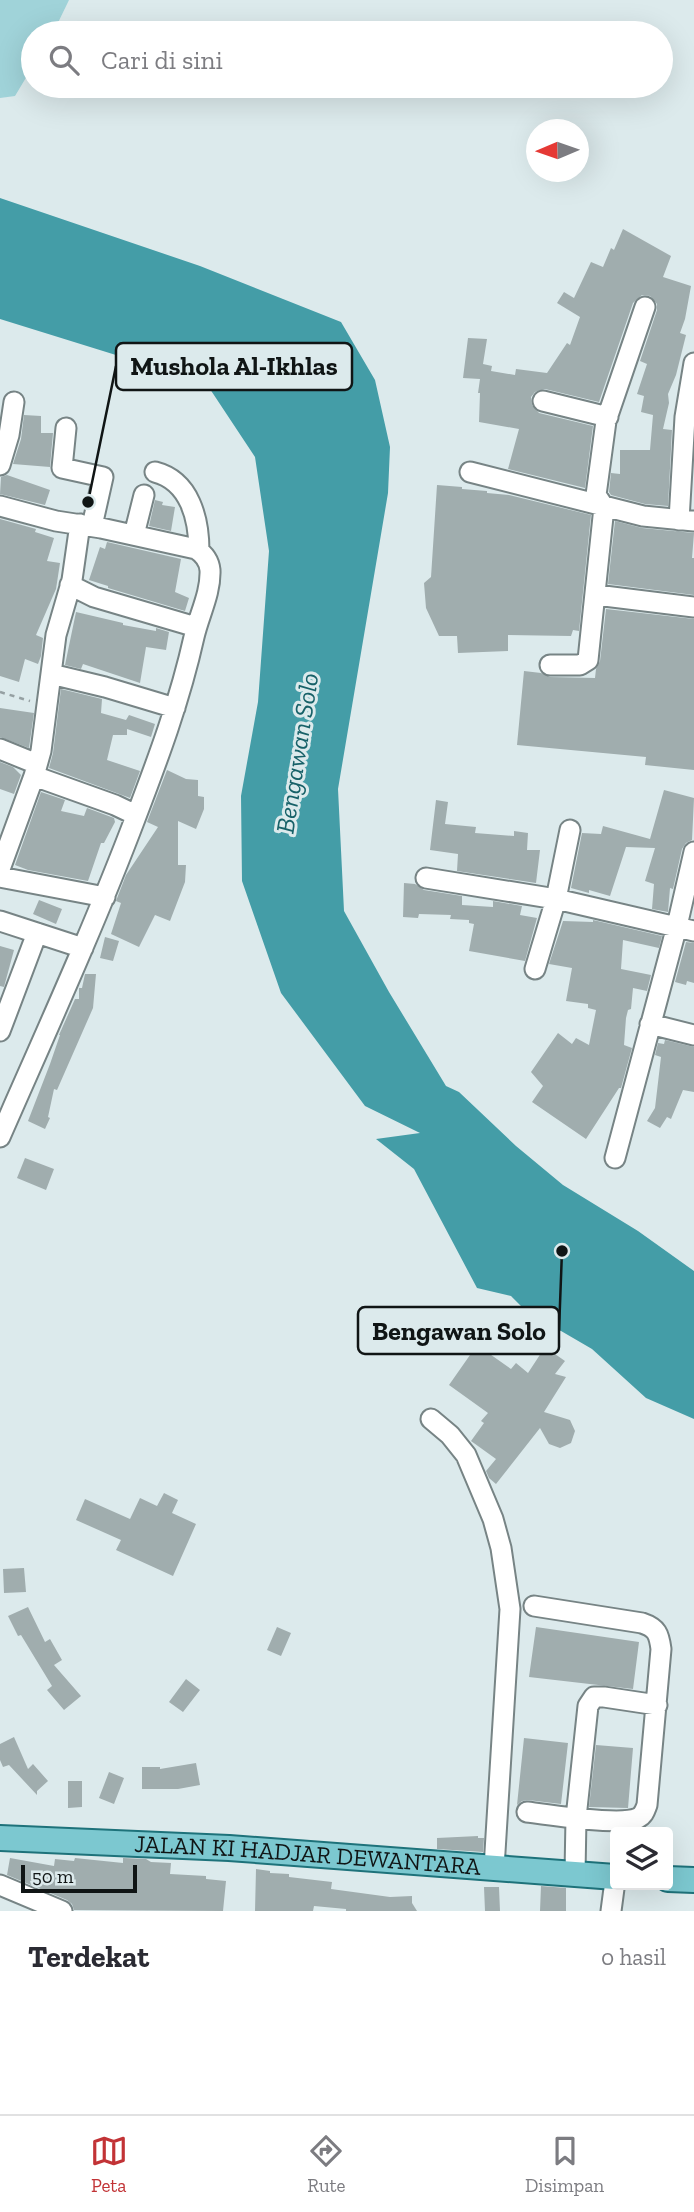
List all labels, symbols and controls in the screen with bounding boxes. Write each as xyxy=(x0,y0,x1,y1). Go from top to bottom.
search box xyxy=(21,21,673,98)
icon: search xyxy=(45,41,83,79)
text: Cari di sini xyxy=(101,44,223,76)
north arrow xyxy=(526,119,589,182)
callout: Mushola Al-Ikhlas xyxy=(116,343,352,390)
text: Mushola Al-Ikhlas xyxy=(130,350,338,382)
water label: Bengawan Solo xyxy=(269,670,325,836)
callout: Bengawan Solo xyxy=(358,1307,559,1354)
text: Bengawan Solo xyxy=(372,1315,546,1347)
map controls xyxy=(610,1827,673,1890)
button: layers xyxy=(610,1827,673,1890)
street label: JALAN KI HADJAR DEWANTARA xyxy=(134,1829,482,1881)
scale bar xyxy=(21,1862,136,1894)
text: 50 m xyxy=(32,1865,73,1888)
text: Terdekat xyxy=(28,1939,149,1975)
text: 0 hasil xyxy=(601,1943,666,1971)
tab: Peta xyxy=(90,2132,128,2197)
tab: Rute xyxy=(307,2132,346,2197)
tab: Disimpan xyxy=(525,2132,604,2197)

